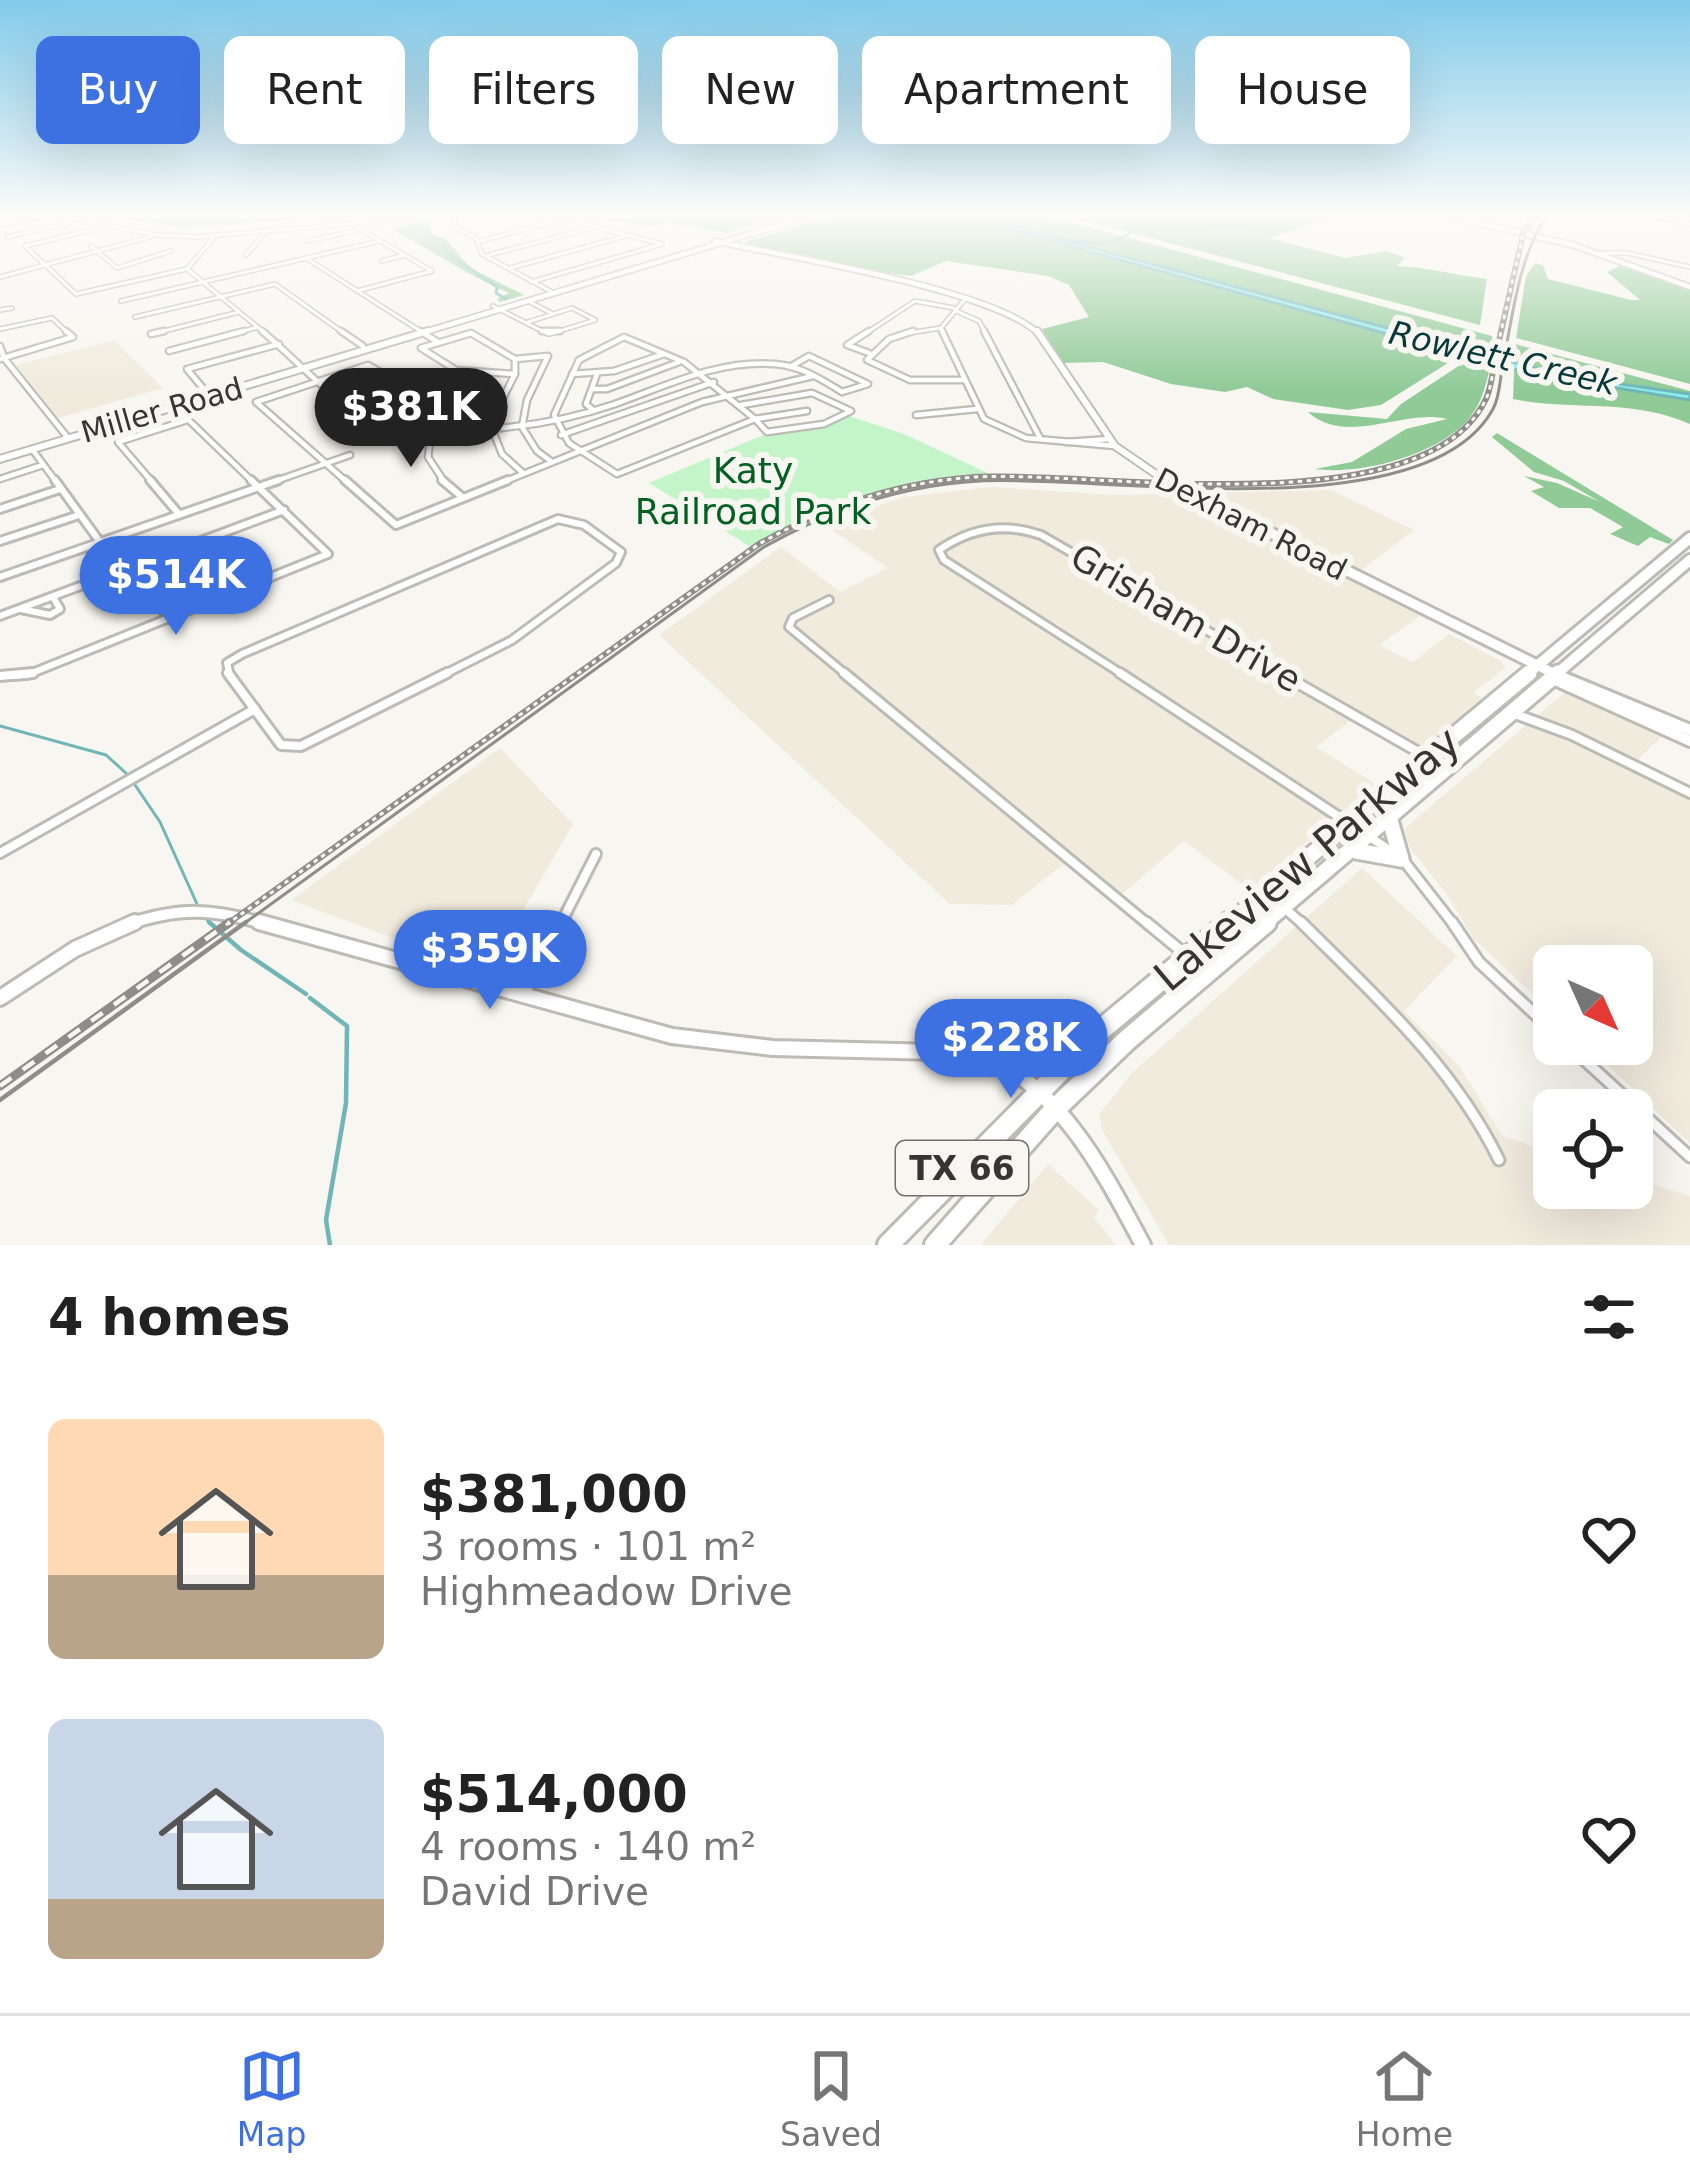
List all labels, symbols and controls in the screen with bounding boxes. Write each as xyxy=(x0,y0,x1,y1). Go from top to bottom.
chip: Buy xyxy=(36,36,200,144)
chip: Rent xyxy=(224,36,405,144)
chip: Filters xyxy=(429,36,638,144)
chip: New xyxy=(662,36,838,144)
chip: Apartment xyxy=(862,36,1171,144)
chip: House xyxy=(1195,36,1410,144)
water label: Rowlett Creek xyxy=(1385,313,1622,404)
pin: $381K xyxy=(327,368,495,470)
street label: Miller Road xyxy=(77,370,247,450)
text: $381K xyxy=(342,384,480,429)
park label: Katy Railroad Park xyxy=(635,450,871,532)
street label: Dexham Road xyxy=(1149,461,1353,587)
pin: $514K xyxy=(92,536,260,638)
street label: Grisham Drive xyxy=(1064,536,1308,700)
text: $514K xyxy=(107,552,245,597)
street label: Lakeview Parkway xyxy=(1144,717,1470,1001)
pin: $359K xyxy=(406,910,574,1012)
text: $359K xyxy=(421,926,559,971)
north arrow xyxy=(1533,945,1653,1065)
map controls xyxy=(1533,945,1653,1209)
pin: $228K xyxy=(927,999,1095,1101)
text: $228K xyxy=(942,1015,1080,1060)
button: locate xyxy=(1533,1089,1653,1209)
road number: TX 66 xyxy=(896,1141,1028,1195)
icon: filters xyxy=(1576,1284,1642,1350)
text: 4 homes xyxy=(48,1288,291,1347)
text: $381,000 xyxy=(420,1465,688,1524)
icon: home xyxy=(144,1467,288,1611)
icon: heart xyxy=(1576,1506,1642,1572)
text: 3 rooms · 101 m² xyxy=(420,1524,756,1569)
text: Highmeadow Drive xyxy=(420,1569,792,1614)
text: $514,000 xyxy=(420,1765,688,1824)
icon: home xyxy=(144,1767,288,1911)
icon: heart xyxy=(1576,1806,1642,1872)
text: 4 rooms · 140 m² xyxy=(420,1824,756,1869)
text: David Drive xyxy=(420,1869,649,1914)
tab: Map xyxy=(237,2043,306,2154)
tab: Saved xyxy=(780,2043,882,2154)
tab: Home xyxy=(1356,2043,1453,2154)

